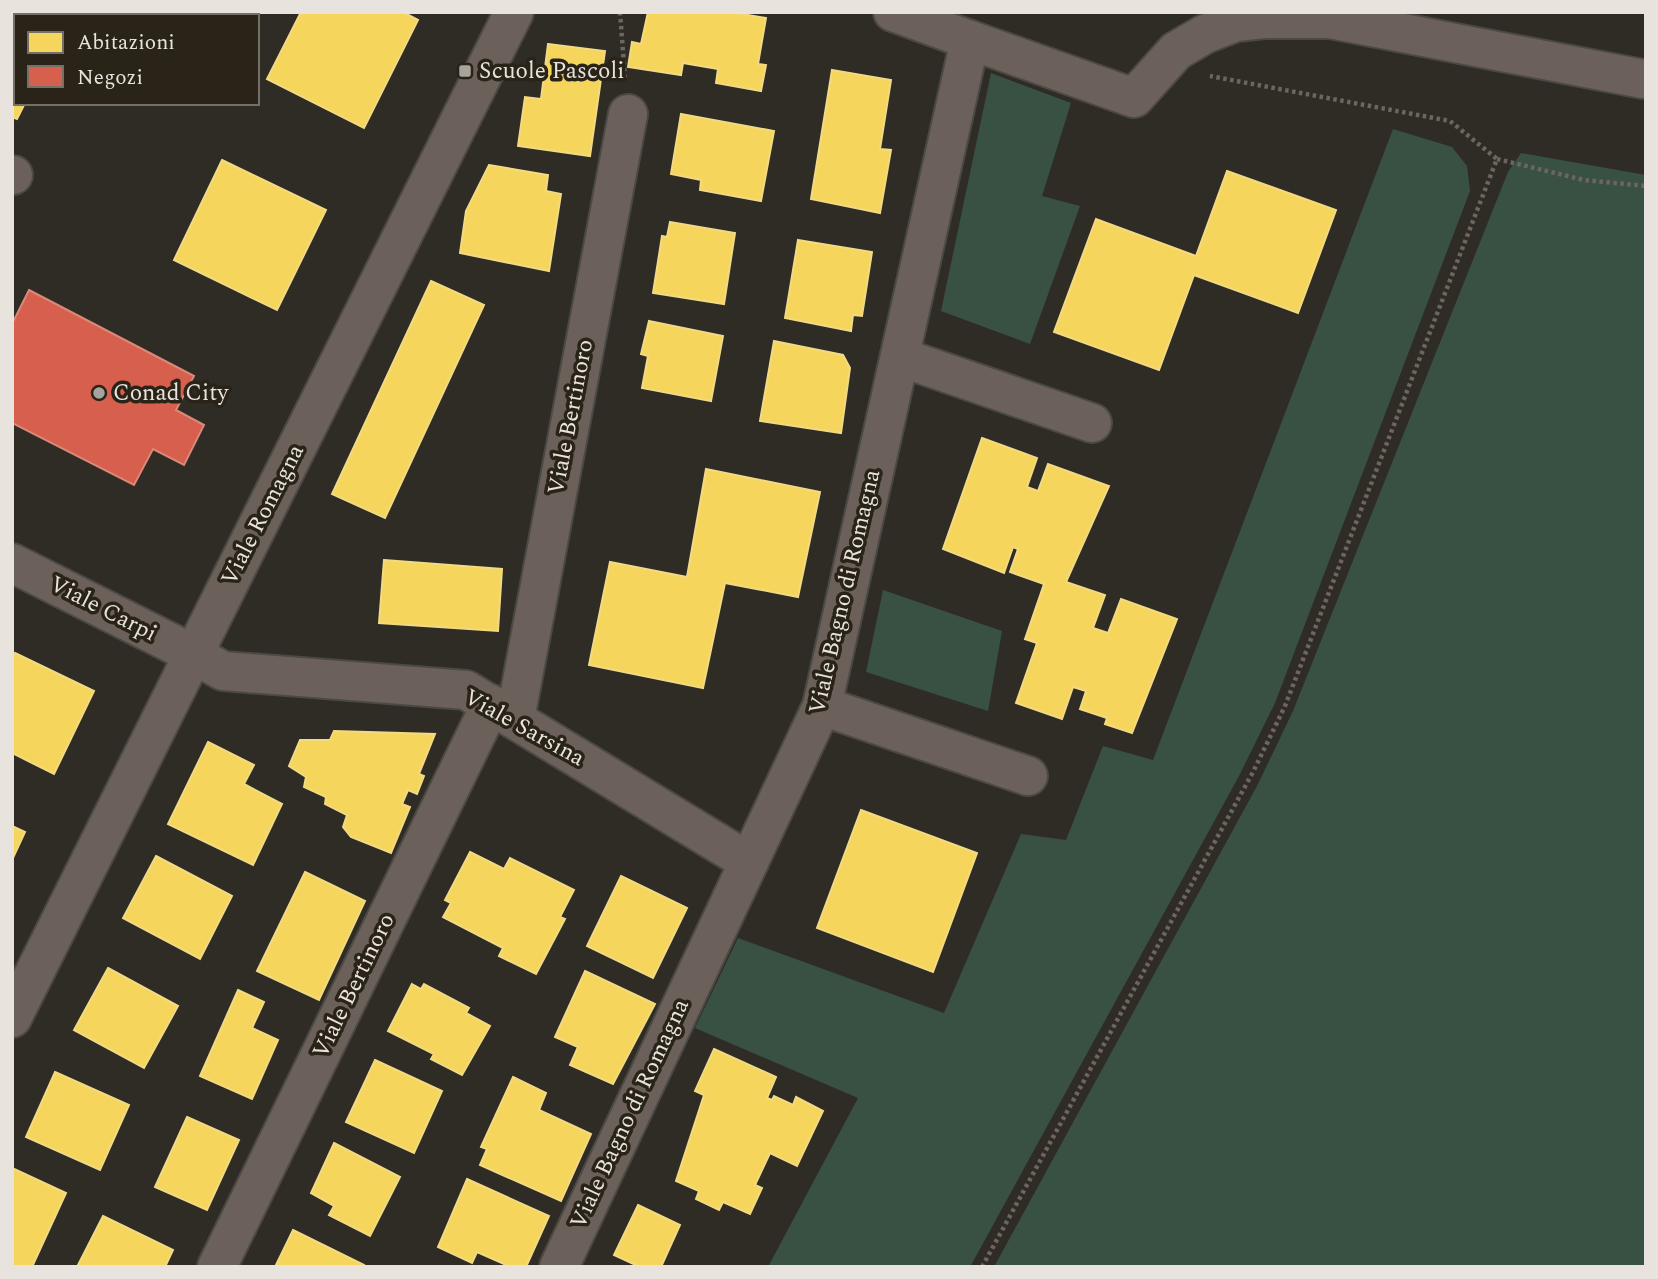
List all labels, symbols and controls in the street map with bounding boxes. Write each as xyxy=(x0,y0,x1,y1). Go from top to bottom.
legend xyxy=(14,14,259,105)
text: Abitazioni xyxy=(77,27,175,59)
place label: Scuole Pascoli xyxy=(479,54,624,89)
text: Negozi xyxy=(77,62,143,94)
marker: Scuole Pascoli xyxy=(457,63,473,79)
street label: Viale Bertinoro xyxy=(539,336,603,498)
place label: Conad City xyxy=(113,376,229,411)
marker: Conad City xyxy=(91,385,107,401)
street label: Viale Romagna xyxy=(212,438,314,592)
street label: Viale Bagno di Romagna xyxy=(800,466,890,718)
street label: Viale Carpi xyxy=(43,567,163,651)
street label: Viale Sarsina xyxy=(457,680,591,776)
street label: Viale Bertinoro xyxy=(304,908,404,1064)
street label: Viale Bagno di Romagna xyxy=(561,993,699,1235)

